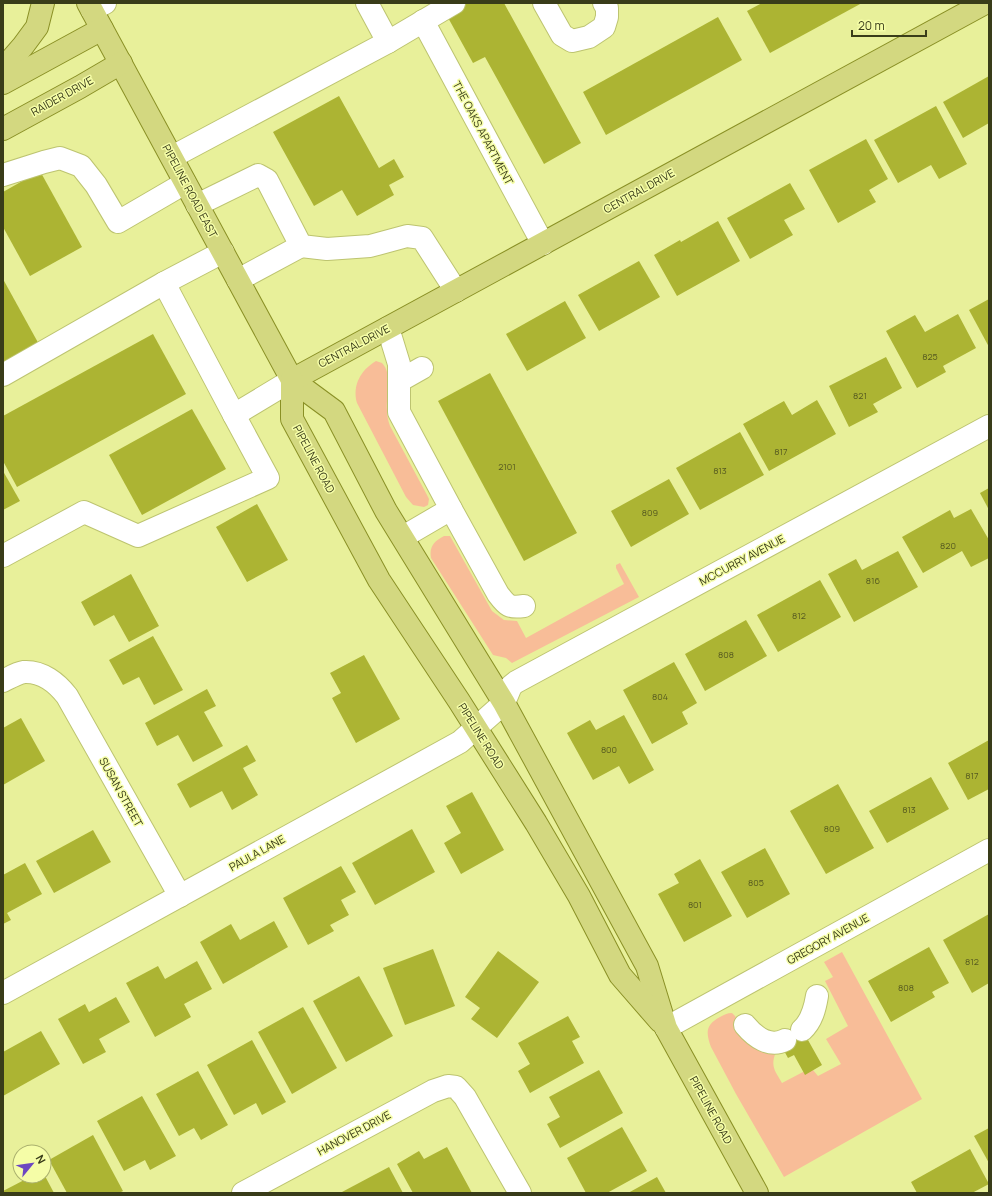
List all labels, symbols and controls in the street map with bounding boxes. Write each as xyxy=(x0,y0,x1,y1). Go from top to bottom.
scale bar xyxy=(852,12,926,38)
text: 20 m xyxy=(858,17,885,34)
street label: RAIDER DRIVE xyxy=(28,72,96,119)
street label: THE OAKS APARTMENT xyxy=(450,78,517,188)
street label: PIPELINE ROAD EAST xyxy=(159,141,222,241)
street label: CENTRAL DRIVE xyxy=(600,165,677,216)
street label: CENTRAL DRIVE xyxy=(315,320,392,371)
house number: 825 xyxy=(922,350,938,363)
house number: 821 xyxy=(853,389,867,402)
street label: PIPELINE ROAD xyxy=(290,422,339,496)
house number: 817 xyxy=(774,445,788,458)
house number: 2101 xyxy=(498,460,516,473)
house number: 813 xyxy=(713,464,727,477)
house number: 809 xyxy=(642,506,658,519)
street label: MCCURRY AVENUE xyxy=(696,531,787,588)
house number: 820 xyxy=(940,539,956,552)
house number: 816 xyxy=(866,574,881,587)
house number: 812 xyxy=(792,609,806,622)
house number: 808 xyxy=(718,648,734,661)
house number: 804 xyxy=(652,690,668,703)
street label: PIPELINE ROAD xyxy=(455,700,508,772)
house number: 800 xyxy=(601,743,617,756)
street label: SUSAN STREET xyxy=(96,754,147,829)
house number: 817 xyxy=(965,769,979,782)
house number: 813 xyxy=(902,803,916,816)
house number: 809 xyxy=(824,822,840,835)
street label: PAULA LANE xyxy=(226,831,287,874)
house number: 805 xyxy=(748,876,764,889)
house number: 801 xyxy=(688,898,702,911)
street label: GREGORY AVENUE xyxy=(784,910,871,967)
house number: 812 xyxy=(965,955,979,968)
house number: 808 xyxy=(898,981,914,994)
street label: PIPELINE ROAD xyxy=(687,1073,736,1146)
street label: HANOVER DRIVE xyxy=(314,1107,393,1158)
north arrow xyxy=(12,1144,52,1184)
text: N xyxy=(33,1152,50,1166)

